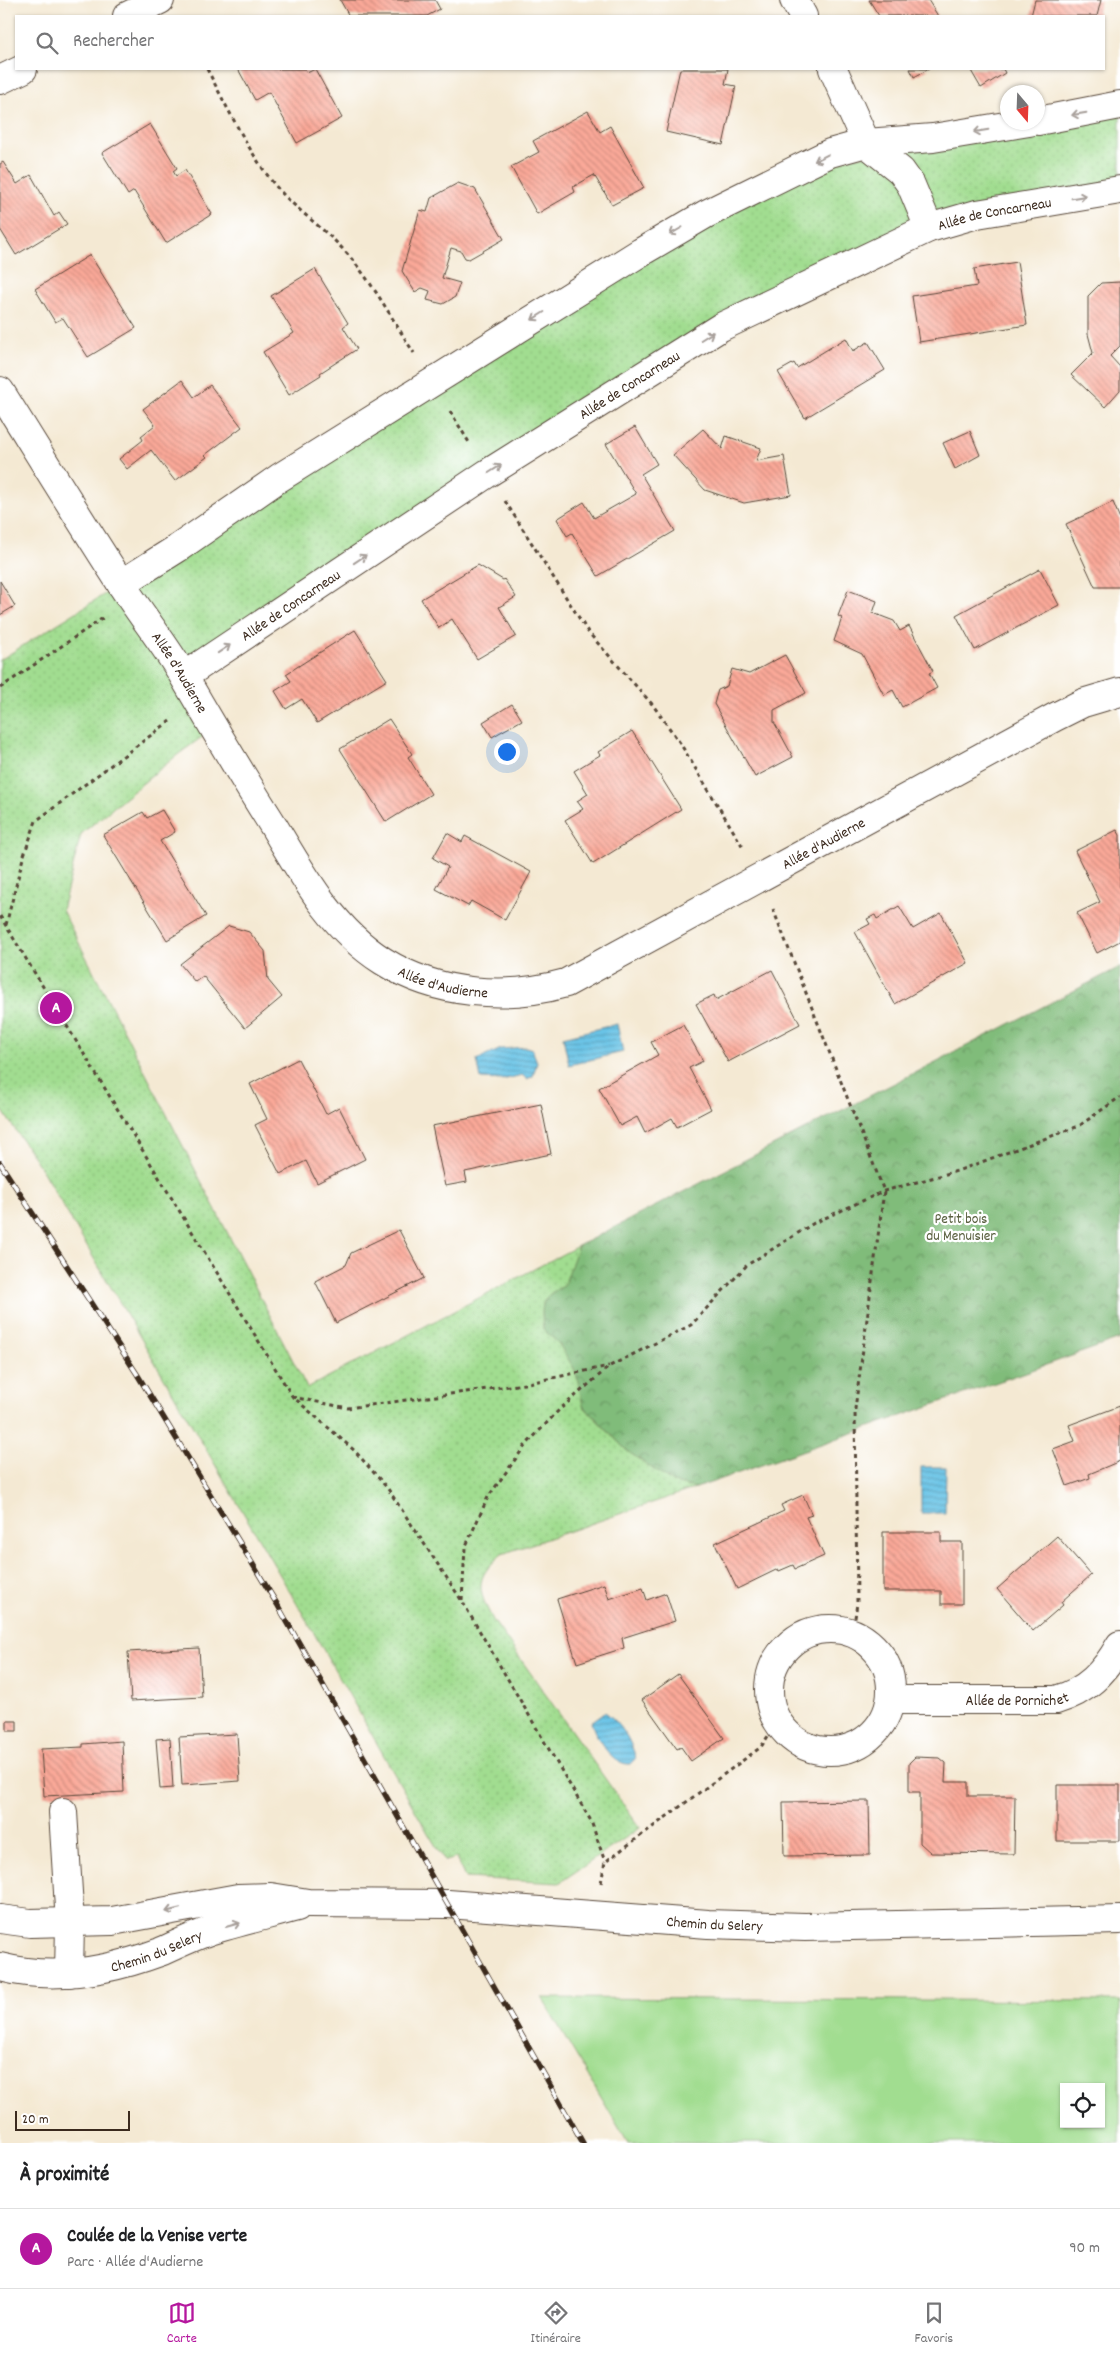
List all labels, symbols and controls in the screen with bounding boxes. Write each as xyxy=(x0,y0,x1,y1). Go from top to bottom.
search box xyxy=(15,15,1105,70)
icon: search xyxy=(33,29,61,57)
text: Rechercher xyxy=(73,29,154,56)
north arrow xyxy=(1000,85,1045,130)
one-way arrow xyxy=(1071,109,1087,119)
one-way arrow xyxy=(973,126,989,136)
one-way arrow xyxy=(814,153,829,163)
one-way arrow xyxy=(1071,191,1087,201)
street label: Allée de Concarneau xyxy=(935,193,1053,238)
one-way arrow xyxy=(670,227,684,237)
one-way arrow xyxy=(531,311,545,321)
one-way arrow xyxy=(699,331,713,341)
street label: Allée de Concarneau xyxy=(575,346,685,426)
one-way arrow xyxy=(488,464,502,475)
one-way arrow xyxy=(352,554,366,564)
street label: Allée de Concarneau xyxy=(237,565,346,648)
street label: Allée d'Audierne xyxy=(145,628,212,718)
one-way arrow xyxy=(217,644,231,654)
your location xyxy=(494,739,520,765)
street label: Allée d'Audierne xyxy=(779,813,870,876)
street label: Allée d'Audierne xyxy=(393,962,489,1005)
pin: A xyxy=(40,989,72,1027)
park label: Petit bois du Menuisier xyxy=(926,1209,996,1248)
street label: Allée de Pornichet xyxy=(966,1687,1073,1713)
one-way arrow xyxy=(166,1906,182,1916)
street label: Chemin du Selery xyxy=(665,1912,764,1939)
one-way arrow xyxy=(224,1919,240,1929)
street label: Chemin du Selery xyxy=(109,1925,207,1979)
map controls xyxy=(1060,2083,1105,2128)
button: locate xyxy=(1060,2083,1105,2128)
scale bar xyxy=(15,2108,130,2131)
text: 20 m xyxy=(22,2110,49,2130)
text: À proximité xyxy=(20,2161,109,2191)
text: Coulée de la Venise verte xyxy=(67,2224,247,2251)
text: A xyxy=(32,2237,40,2260)
text: 90 m xyxy=(1069,2237,1100,2260)
text: Parc · Allée d'Audierne xyxy=(67,2251,203,2274)
tab: Carte xyxy=(167,2299,197,2349)
tab: Itinéraire xyxy=(531,2299,581,2349)
tab: Favoris xyxy=(915,2299,953,2349)

